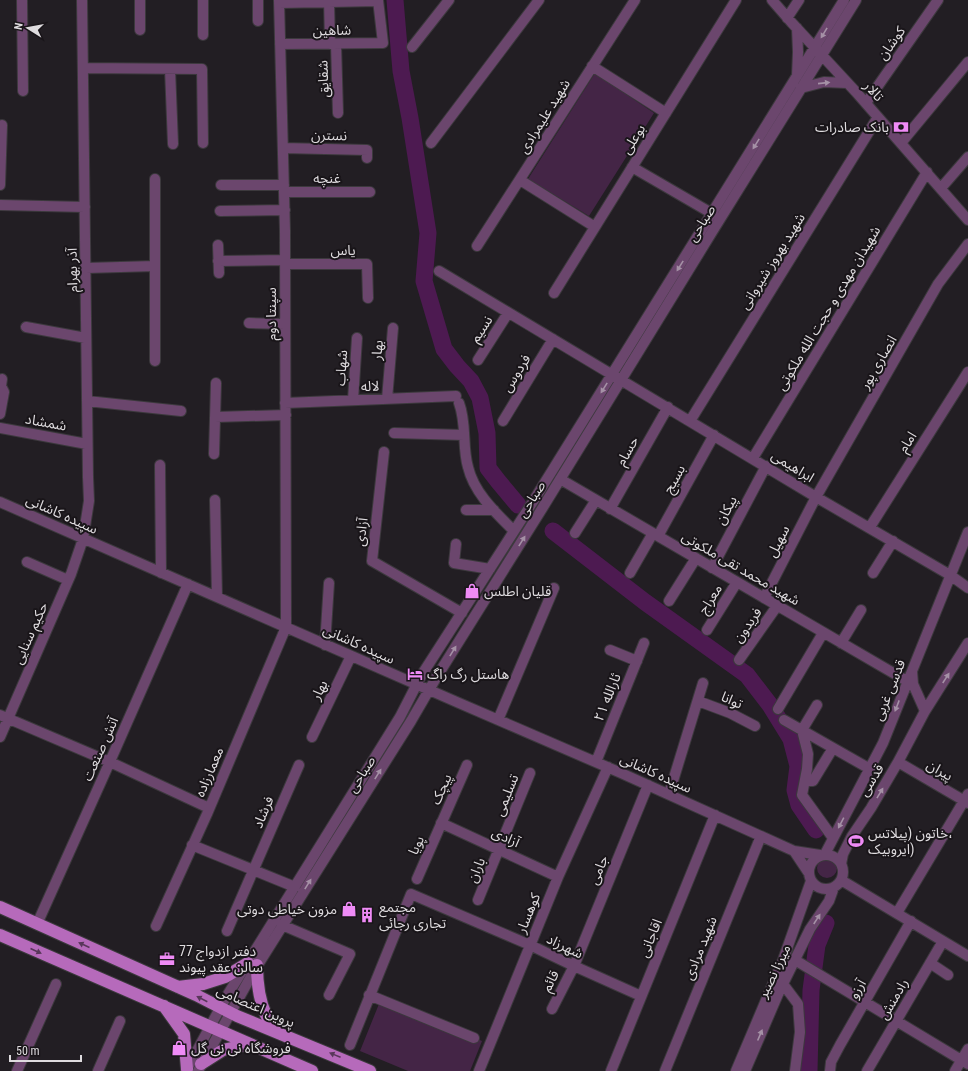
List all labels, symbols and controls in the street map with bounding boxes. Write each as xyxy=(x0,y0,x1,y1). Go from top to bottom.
north arrow xyxy=(8,8,48,48)
text: N xyxy=(12,21,26,31)
street label: شاهین xyxy=(313,22,351,39)
street label: کوشان xyxy=(874,23,909,63)
one-way arrow xyxy=(820,28,828,38)
street label: شقایق xyxy=(314,60,334,98)
street label: شهید علیمرادی xyxy=(515,76,574,157)
street label: تالار xyxy=(859,77,887,105)
one-way arrow xyxy=(818,80,830,86)
bank icon: بانک صادرات xyxy=(892,118,910,136)
place label: بانک صادرات xyxy=(815,119,889,136)
street label: بوعلی xyxy=(618,121,649,157)
street label: نسترن xyxy=(311,127,347,144)
one-way arrow xyxy=(752,139,760,149)
street label: غنچه xyxy=(313,170,341,188)
street label: صباحی xyxy=(684,201,719,245)
street label: شهید بهروز شیروانی xyxy=(736,210,809,313)
street label: شهیدان مهدی و حجت الله ملکوتی xyxy=(773,223,884,394)
street label: یاس xyxy=(330,242,356,259)
street label: آذر بهرام xyxy=(64,247,83,292)
one-way arrow xyxy=(676,261,684,271)
street label: سپنتا دوم xyxy=(263,287,282,341)
street label: نسیم xyxy=(466,312,498,347)
street label: انصاری پور xyxy=(856,332,902,394)
street label: بهار xyxy=(368,339,387,362)
street label: شهاب xyxy=(332,349,351,387)
street label: فردوس xyxy=(498,351,535,395)
street label: لاله xyxy=(360,378,380,394)
one-way arrow xyxy=(600,383,607,394)
street label: شمشاد xyxy=(24,410,68,434)
street label: امام xyxy=(895,429,922,457)
street label: حسام xyxy=(612,434,644,470)
street label: ابراهیمی xyxy=(768,447,817,486)
street label: بسیج xyxy=(660,462,691,497)
street label: صباحی xyxy=(514,477,549,521)
street label: سپیده کاشانی xyxy=(23,491,100,539)
street label: پیکان xyxy=(712,493,742,528)
street label: آزادی xyxy=(351,516,372,547)
street label: سهیل xyxy=(763,522,794,560)
street label: شهید محمد تقی ملکوتی xyxy=(679,528,803,609)
one-way arrow xyxy=(518,536,526,546)
street label: معراج xyxy=(695,581,728,618)
shop icon: قلیان اطلس xyxy=(463,582,481,600)
place label: قلیان اطلس xyxy=(484,583,551,600)
street label: حکیم سنایی xyxy=(9,600,53,668)
street label: فریدون xyxy=(729,604,766,646)
street label: سپیده کاشانی xyxy=(320,621,397,669)
one-way arrow xyxy=(449,645,456,657)
street label: قدسی غربی xyxy=(870,657,909,723)
hotel icon: هاستل رگ راگ xyxy=(406,665,424,683)
place label: هاستل رگ راگ xyxy=(427,666,509,683)
street label: ثارالله ۲۱ xyxy=(590,671,625,724)
one-way arrow xyxy=(942,673,950,683)
street label: بهار xyxy=(307,677,332,704)
street label: توانا xyxy=(718,688,745,713)
one-way arrow xyxy=(894,701,900,713)
street label: آتش صنعت xyxy=(79,714,123,784)
street label: معمارزاده xyxy=(191,745,228,800)
street label: سپیده کاشانی xyxy=(617,750,694,798)
street label: صباحی xyxy=(344,752,379,796)
street label: پیران xyxy=(923,756,956,786)
street label: قدسی xyxy=(855,761,888,800)
one-way arrow xyxy=(374,768,381,779)
street label: پیچک xyxy=(427,771,457,808)
street label: تسلیمی xyxy=(490,772,523,819)
one-way arrow xyxy=(876,787,883,799)
street label: فرشاد xyxy=(249,794,278,831)
one-way arrow xyxy=(838,818,845,829)
street label: آزادی xyxy=(489,824,523,852)
place label: خاتون (پیلاتس، ایروبیک) xyxy=(868,825,953,858)
sports icon: خاتون (پیلاتس، ایروبیک) xyxy=(847,832,865,850)
street label: پویا xyxy=(405,833,429,858)
street label: جامی xyxy=(585,853,612,887)
street label: باران xyxy=(464,855,489,885)
one-way arrow xyxy=(305,878,312,889)
street label: کوهسار xyxy=(512,891,544,937)
place label: مجتمع تجاری رجائی xyxy=(379,899,446,932)
shop icon: مزون خیاطی دوتی xyxy=(340,900,358,918)
place label: مزون خیاطی دوتی xyxy=(237,901,337,918)
building icon: مجتمع تجاری رجائی xyxy=(358,906,376,924)
one-way arrow xyxy=(813,913,821,924)
street label: شهید مرادی xyxy=(680,914,721,983)
street label: اقاجانی xyxy=(635,916,666,960)
street label: شهرزاد xyxy=(544,930,586,963)
one-way arrow xyxy=(78,942,89,948)
street label: میرزا نصیر xyxy=(754,942,795,1002)
place label: دفتر ازدواج 77 سالن عقد پیوند xyxy=(179,943,263,977)
one-way arrow xyxy=(30,948,41,954)
office icon: دفتر ازدواج 77 سالن عقد پیوند xyxy=(158,950,176,968)
street label: قائم xyxy=(538,968,565,996)
street label: آرزو xyxy=(845,976,870,1002)
street label: رادمنش xyxy=(875,976,912,1023)
street label: پروین اعتصامی xyxy=(213,982,298,1032)
one-way arrow xyxy=(197,996,208,1002)
one-way arrow xyxy=(757,1030,763,1041)
scale bar xyxy=(10,1037,81,1063)
shop icon: فروشگاه نی نی گل xyxy=(170,1039,188,1057)
place label: فروشگاه نی نی گل xyxy=(191,1040,291,1057)
text: 50 m xyxy=(16,1044,40,1058)
one-way arrow xyxy=(328,1052,340,1058)

